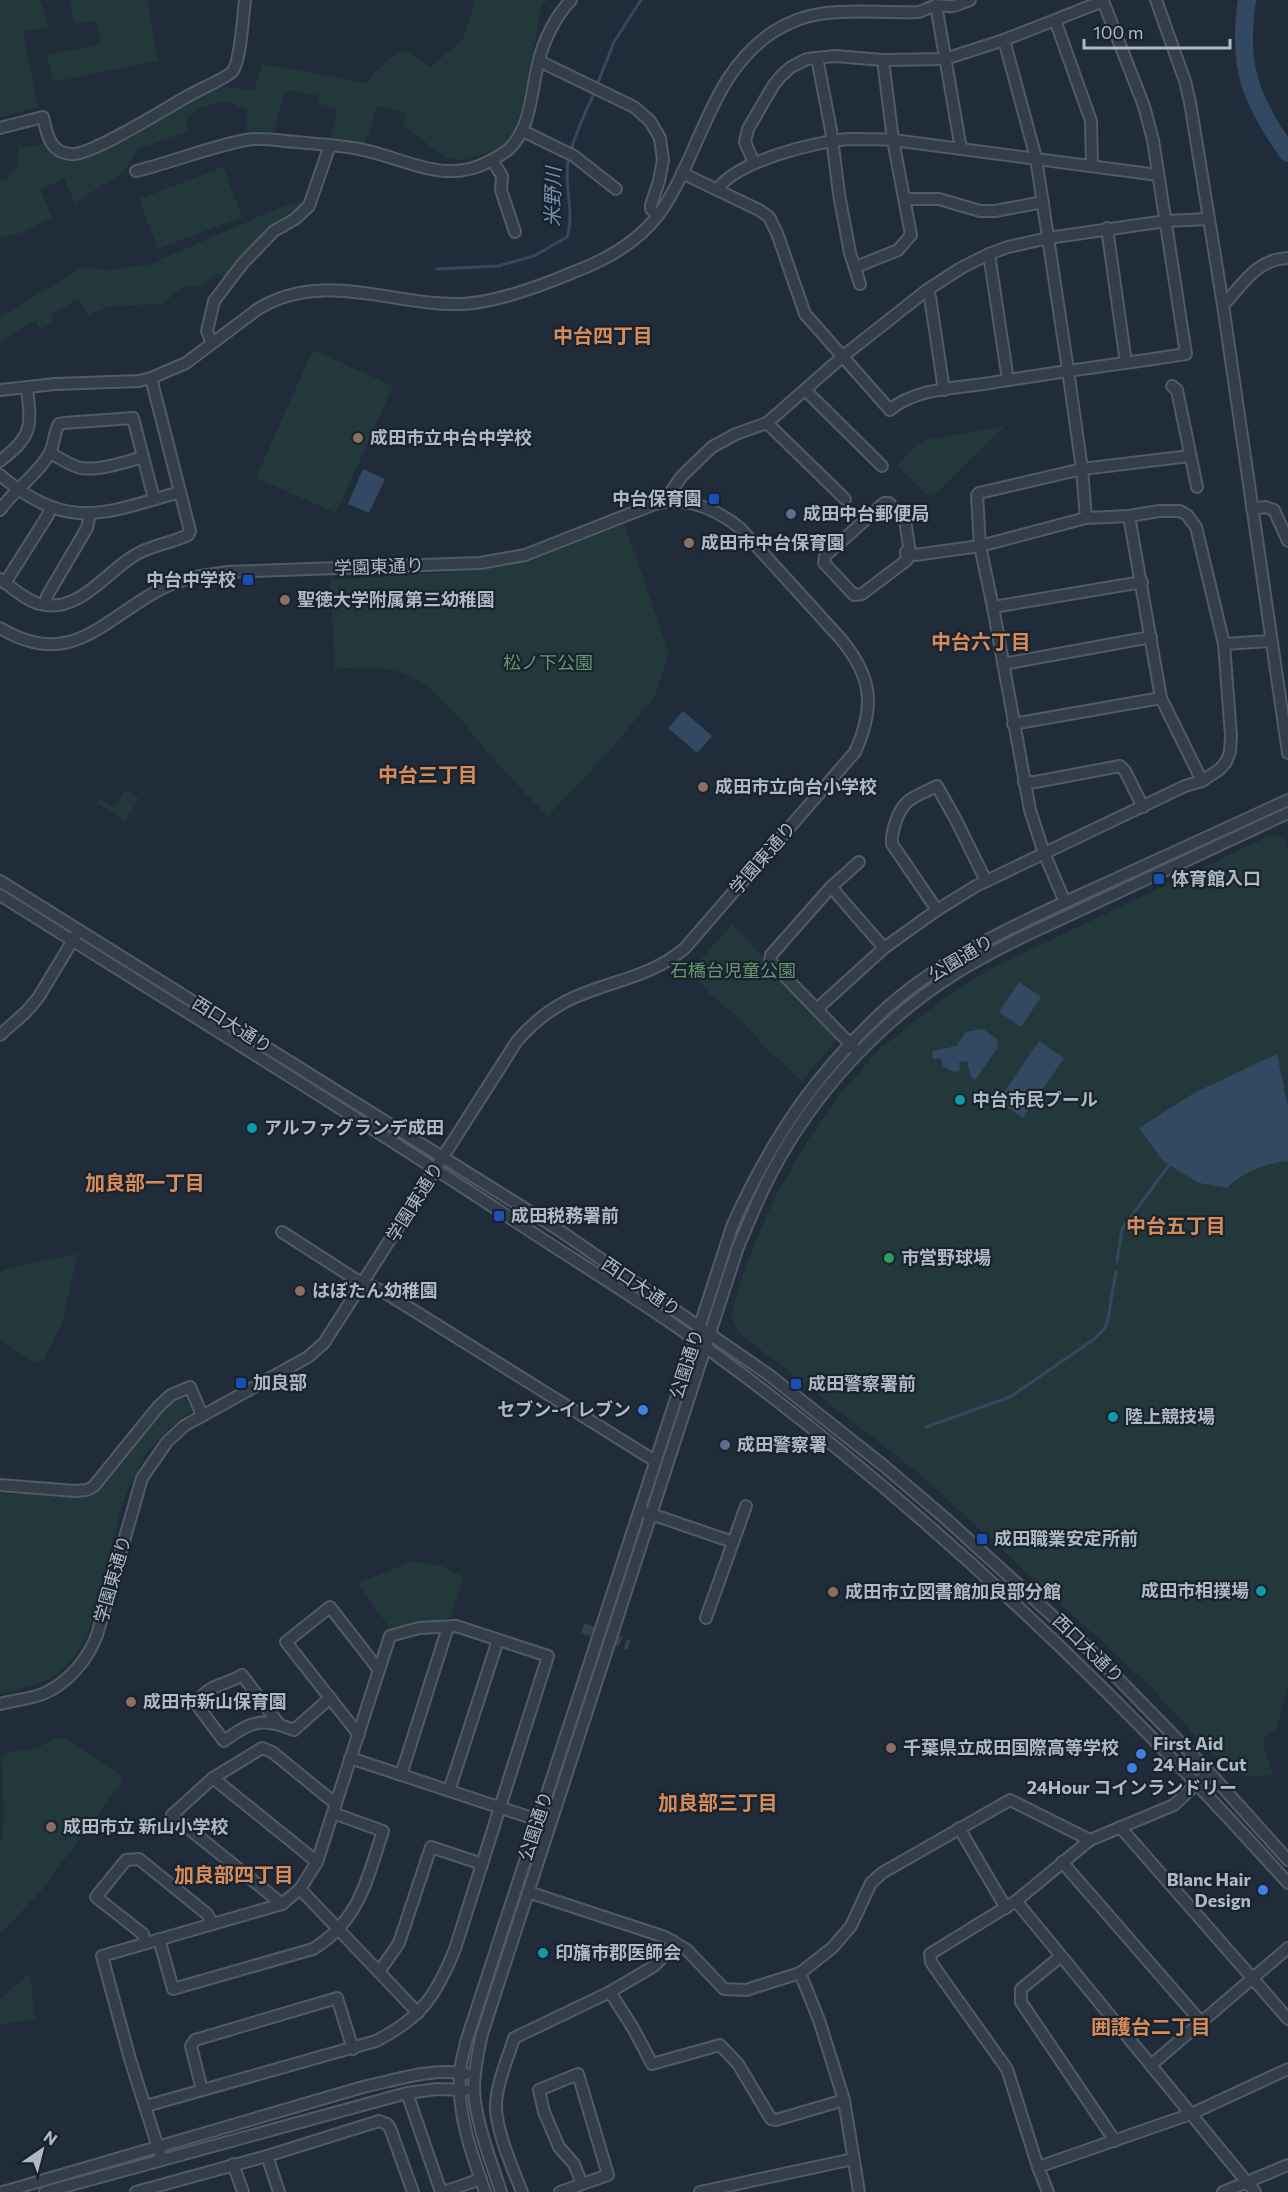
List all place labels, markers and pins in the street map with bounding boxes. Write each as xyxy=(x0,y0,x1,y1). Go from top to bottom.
place label: 成田市立中台中学校 xyxy=(370,426,532,448)
marker: 成田市立中台中学校 xyxy=(351,431,365,445)
place label: 中台保育園 xyxy=(612,487,702,509)
marker: 中台保育園 xyxy=(707,492,721,506)
place label: 成田中台郵便局 xyxy=(803,502,929,524)
marker: 成田中台郵便局 xyxy=(784,507,798,521)
place label: 成田市中台保育園 xyxy=(701,531,845,553)
marker: 成田市中台保育園 xyxy=(682,536,696,550)
place label: 中台中学校 xyxy=(146,568,236,590)
marker: 中台中学校 xyxy=(241,573,255,587)
place label: 聖徳大学附属第三幼稚園 xyxy=(297,588,495,610)
marker: 聖徳大学附属第三幼稚園 xyxy=(278,593,292,607)
place label: 成田市立向台小学校 xyxy=(715,775,877,797)
marker: 成田市立向台小学校 xyxy=(696,780,710,794)
place label: 体育館入口 xyxy=(1171,867,1261,889)
marker: 体育館入口 xyxy=(1152,872,1166,886)
place label: 中台市民プール xyxy=(972,1088,1098,1110)
marker: 中台市民プール xyxy=(953,1093,967,1107)
place label: アルファグランデ成田 xyxy=(264,1116,444,1138)
marker: アルファグランデ成田 xyxy=(245,1121,259,1135)
place label: 成田税務署前 xyxy=(511,1204,619,1226)
marker: 成田税務署前 xyxy=(492,1209,506,1223)
place label: 市営野球場 xyxy=(901,1246,991,1268)
marker: 市営野球場 xyxy=(882,1251,896,1265)
place label: はぼたん幼稚園 xyxy=(312,1279,438,1301)
marker: はぼたん幼稚園 xyxy=(293,1284,307,1298)
place label: 加良部 xyxy=(253,1371,307,1393)
place label: 成田警察署前 xyxy=(808,1372,916,1394)
marker: 加良部 xyxy=(234,1376,248,1390)
marker: 成田警察署前 xyxy=(789,1377,803,1391)
place label: セブン-イレブン xyxy=(497,1398,631,1420)
marker: セブン-イレブン xyxy=(636,1403,650,1417)
place label: 陸上競技場 xyxy=(1125,1405,1215,1427)
marker: 陸上競技場 xyxy=(1106,1410,1120,1424)
place label: 成田警察署 xyxy=(737,1433,827,1455)
marker: 成田警察署 xyxy=(718,1438,732,1452)
place label: 成田職業安定所前 xyxy=(994,1527,1138,1549)
marker: 成田職業安定所前 xyxy=(975,1532,989,1546)
place label: 成田市相撲場 xyxy=(1141,1579,1249,1601)
place label: 成田市立図書館加良部分館 xyxy=(845,1580,1061,1602)
marker: 成田市相撲場 xyxy=(1254,1584,1268,1598)
marker: 成田市立図書館加良部分館 xyxy=(826,1585,840,1599)
place label: 成田市新山保育園 xyxy=(143,1690,287,1712)
marker: 成田市新山保育園 xyxy=(124,1695,138,1709)
place label: First Aid 24 Hair Cut xyxy=(1153,1732,1247,1775)
place label: 千葉県立成田国際高等学校 xyxy=(903,1736,1119,1758)
marker: 千葉県立成田国際高等学校 xyxy=(884,1741,898,1755)
marker: First Aid 24 Hair Cut xyxy=(1134,1747,1148,1761)
marker: 24Hour コインランドリー xyxy=(1125,1761,1139,1775)
place label: 24Hour コインランドリー xyxy=(1027,1776,1237,1798)
place label: 成田市立 新山小学校 xyxy=(63,1815,228,1837)
marker: 成田市立 新山小学校 xyxy=(44,1820,58,1834)
place label: Blanc Hair Design xyxy=(1167,1868,1252,1911)
marker: Blanc Hair Design xyxy=(1256,1883,1270,1897)
place label: 印旛市郡医師会 xyxy=(555,1941,681,1963)
marker: 印旛市郡医師会 xyxy=(536,1946,550,1960)

